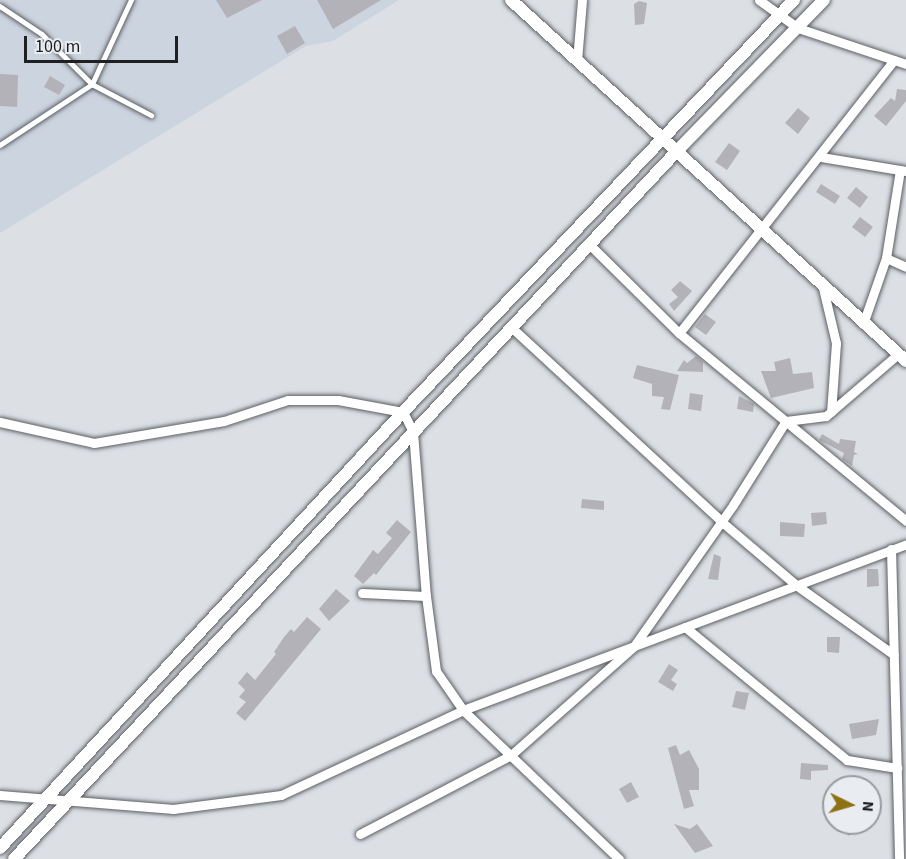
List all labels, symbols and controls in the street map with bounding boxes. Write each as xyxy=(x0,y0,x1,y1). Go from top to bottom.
scale bar xyxy=(27,24,182,62)
text: 100 m xyxy=(35,34,80,59)
north arrow xyxy=(822,775,882,835)
text: N xyxy=(857,800,879,813)

